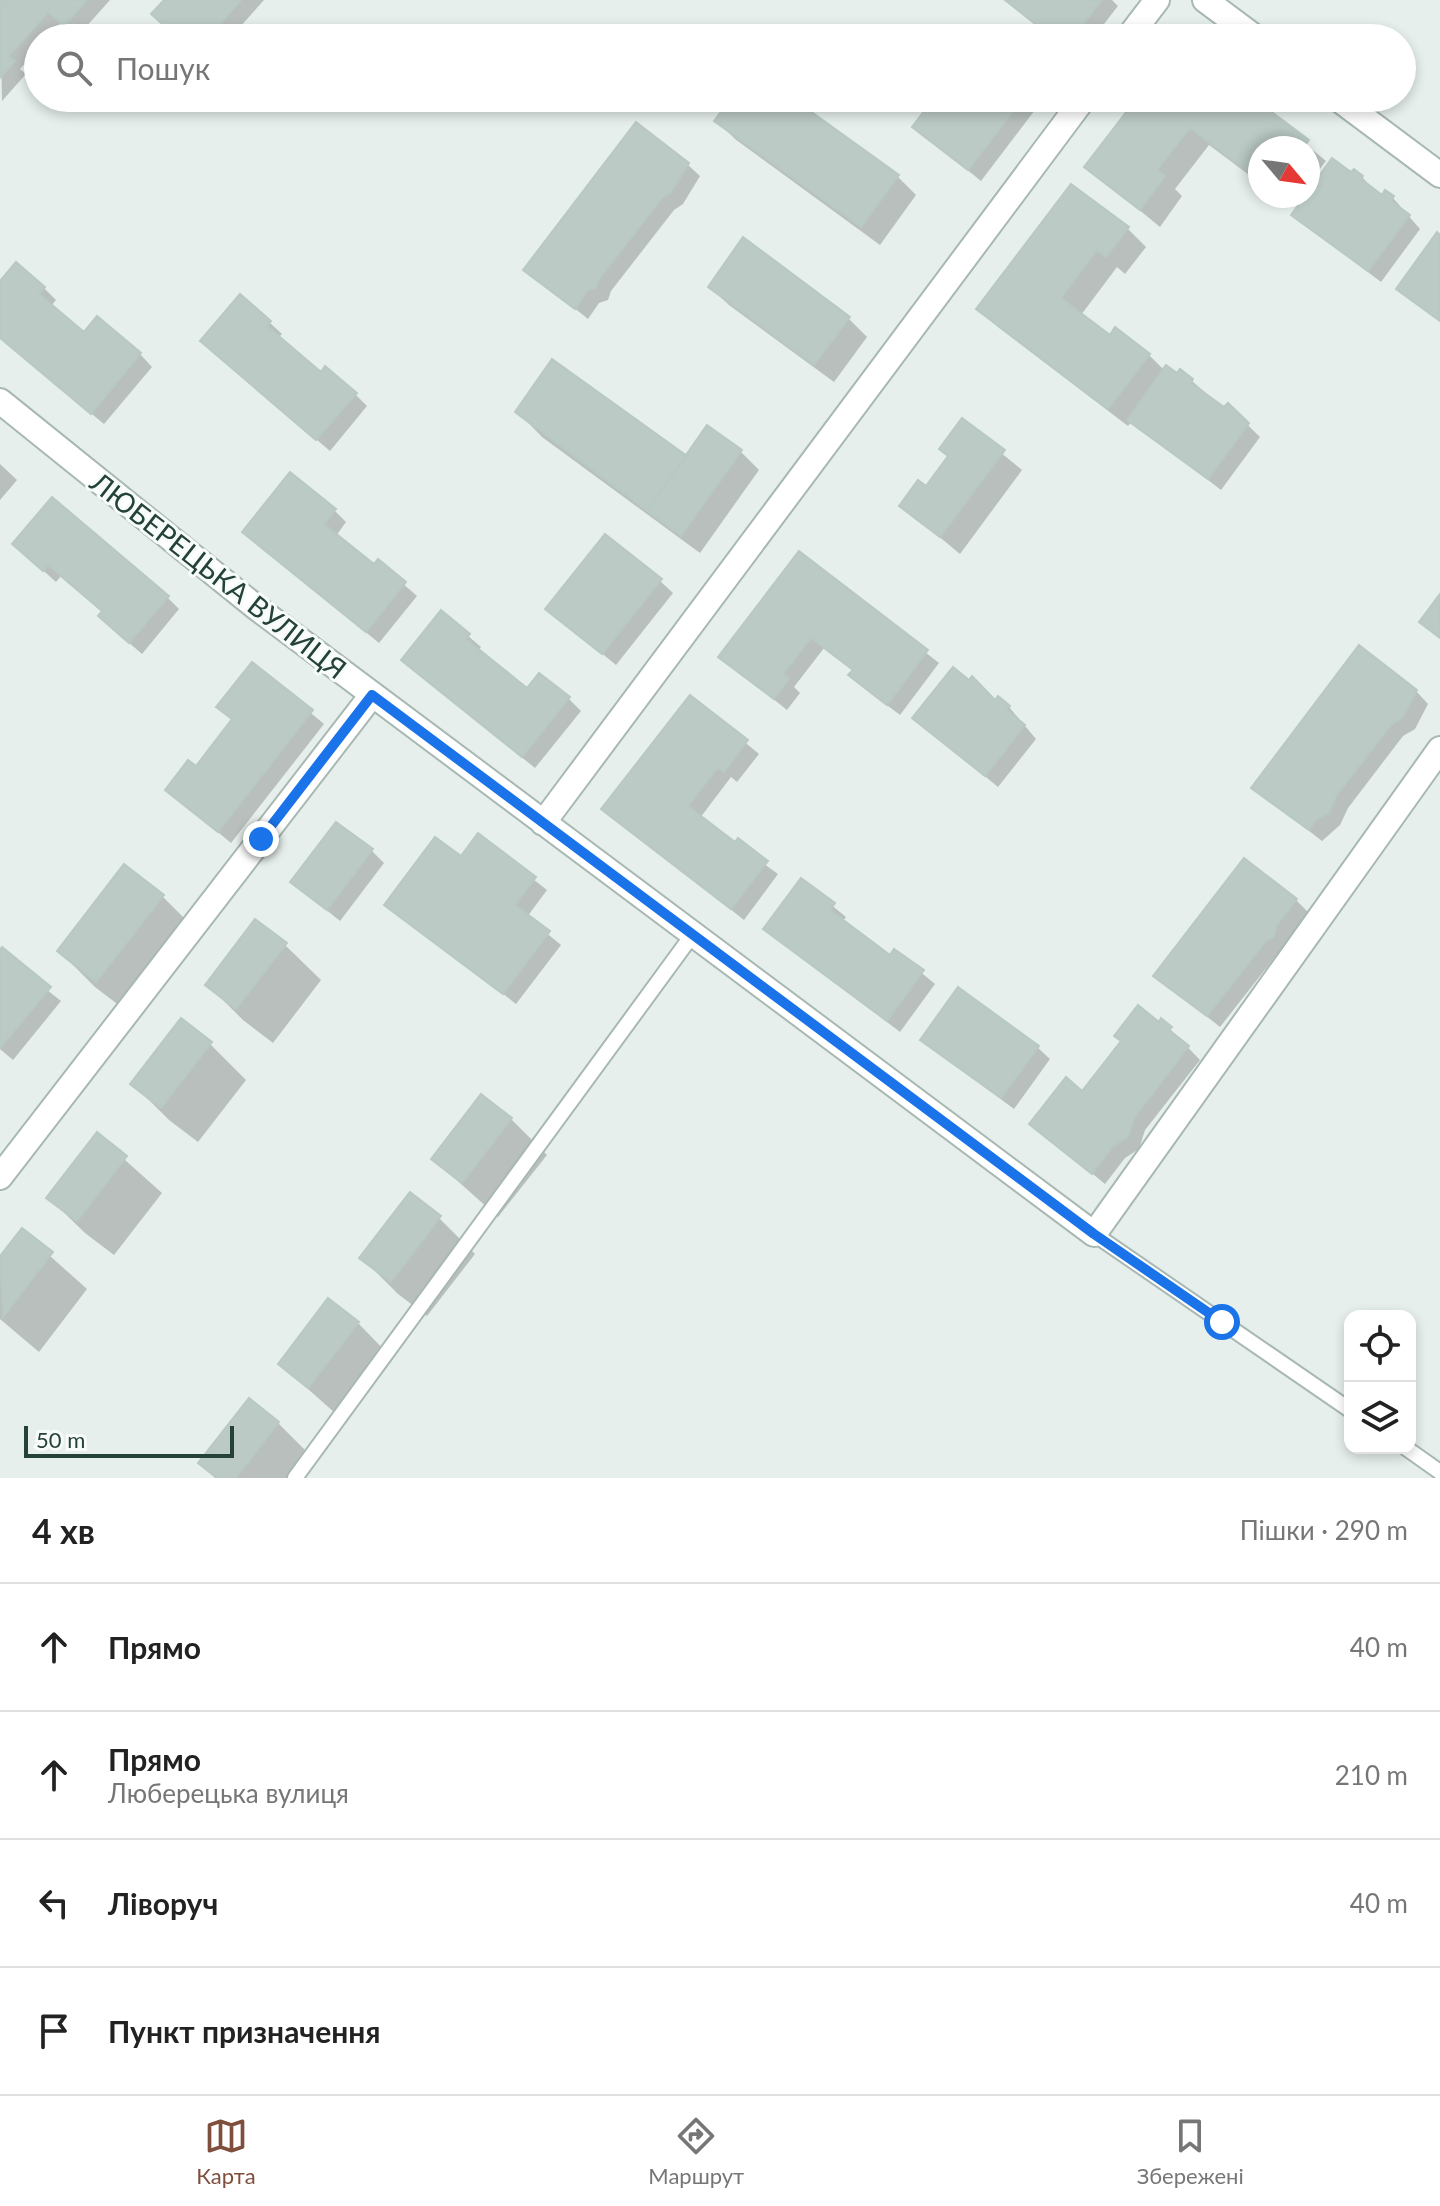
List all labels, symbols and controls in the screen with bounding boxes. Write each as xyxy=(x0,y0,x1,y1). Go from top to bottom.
search box xyxy=(24,24,1416,112)
icon: search xyxy=(52,46,96,90)
text: Пошук xyxy=(116,50,210,86)
north arrow xyxy=(1248,136,1320,208)
street label: ЛЮБЕРЕЦЬКА ВУЛИЦЯ xyxy=(83,464,354,686)
route end xyxy=(243,821,279,857)
route start xyxy=(1204,1304,1240,1340)
map controls xyxy=(1344,1310,1416,1454)
button: locate xyxy=(1344,1310,1416,1382)
button: layers xyxy=(1344,1382,1416,1454)
scale bar xyxy=(24,1422,234,1458)
text: 50 m xyxy=(36,1426,85,1453)
text: 4 хв xyxy=(32,1510,95,1551)
text: Пішки · 290 m xyxy=(1240,1514,1408,1546)
icon: ahead xyxy=(32,1625,76,1669)
text: Прямо xyxy=(108,1629,201,1665)
text: 40 m xyxy=(1350,1631,1408,1663)
text: Прямо xyxy=(108,1741,201,1777)
icon: ahead xyxy=(32,1753,76,1797)
text: 210 m xyxy=(1335,1759,1408,1791)
text: Люберецька вулиця xyxy=(108,1777,349,1809)
icon: left xyxy=(32,1881,76,1925)
text: Ліворуч xyxy=(108,1885,218,1921)
text: 40 m xyxy=(1350,1887,1408,1919)
icon: arrive xyxy=(32,2009,76,2053)
text: Пункт призначення xyxy=(108,2013,381,2049)
tab: Карта xyxy=(196,2114,256,2189)
tab: Маршрут xyxy=(648,2114,744,2189)
tab: Збережені xyxy=(1137,2114,1244,2189)

